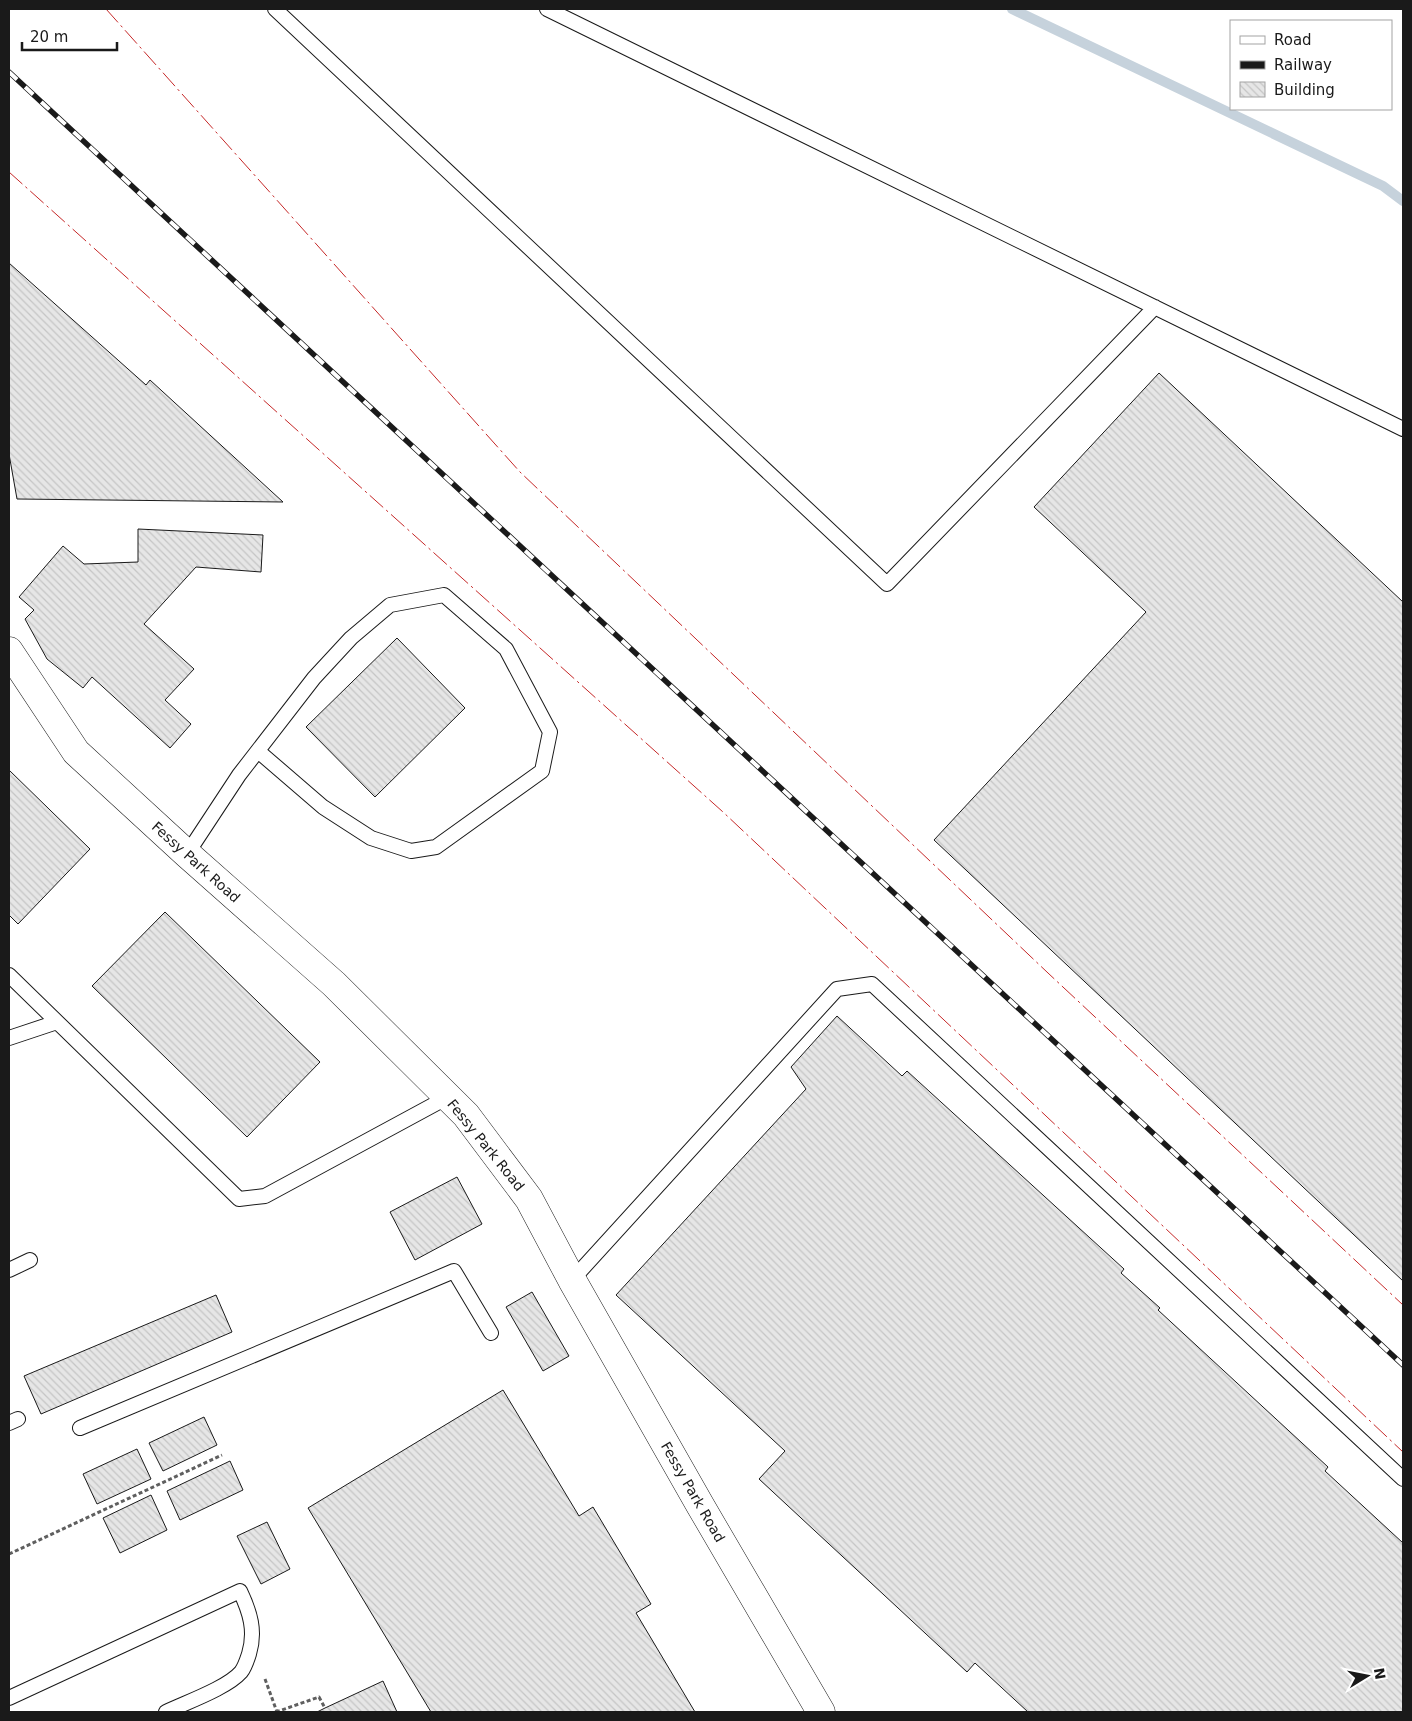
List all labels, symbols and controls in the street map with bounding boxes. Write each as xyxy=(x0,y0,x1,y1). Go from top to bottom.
scale bar xyxy=(22,20,118,52)
legend xyxy=(1230,20,1392,110)
text: 20 m xyxy=(30,28,68,46)
text: Road xyxy=(1274,31,1312,49)
text: Railway xyxy=(1274,56,1332,74)
text: Building xyxy=(1274,81,1335,99)
street label: Fessy Park Road xyxy=(149,818,243,906)
street label: Fessy Park Road xyxy=(444,1096,528,1194)
street label: Fessy Park Road xyxy=(658,1439,728,1545)
north arrow xyxy=(1342,1651,1392,1701)
text: N xyxy=(1371,1667,1389,1681)

